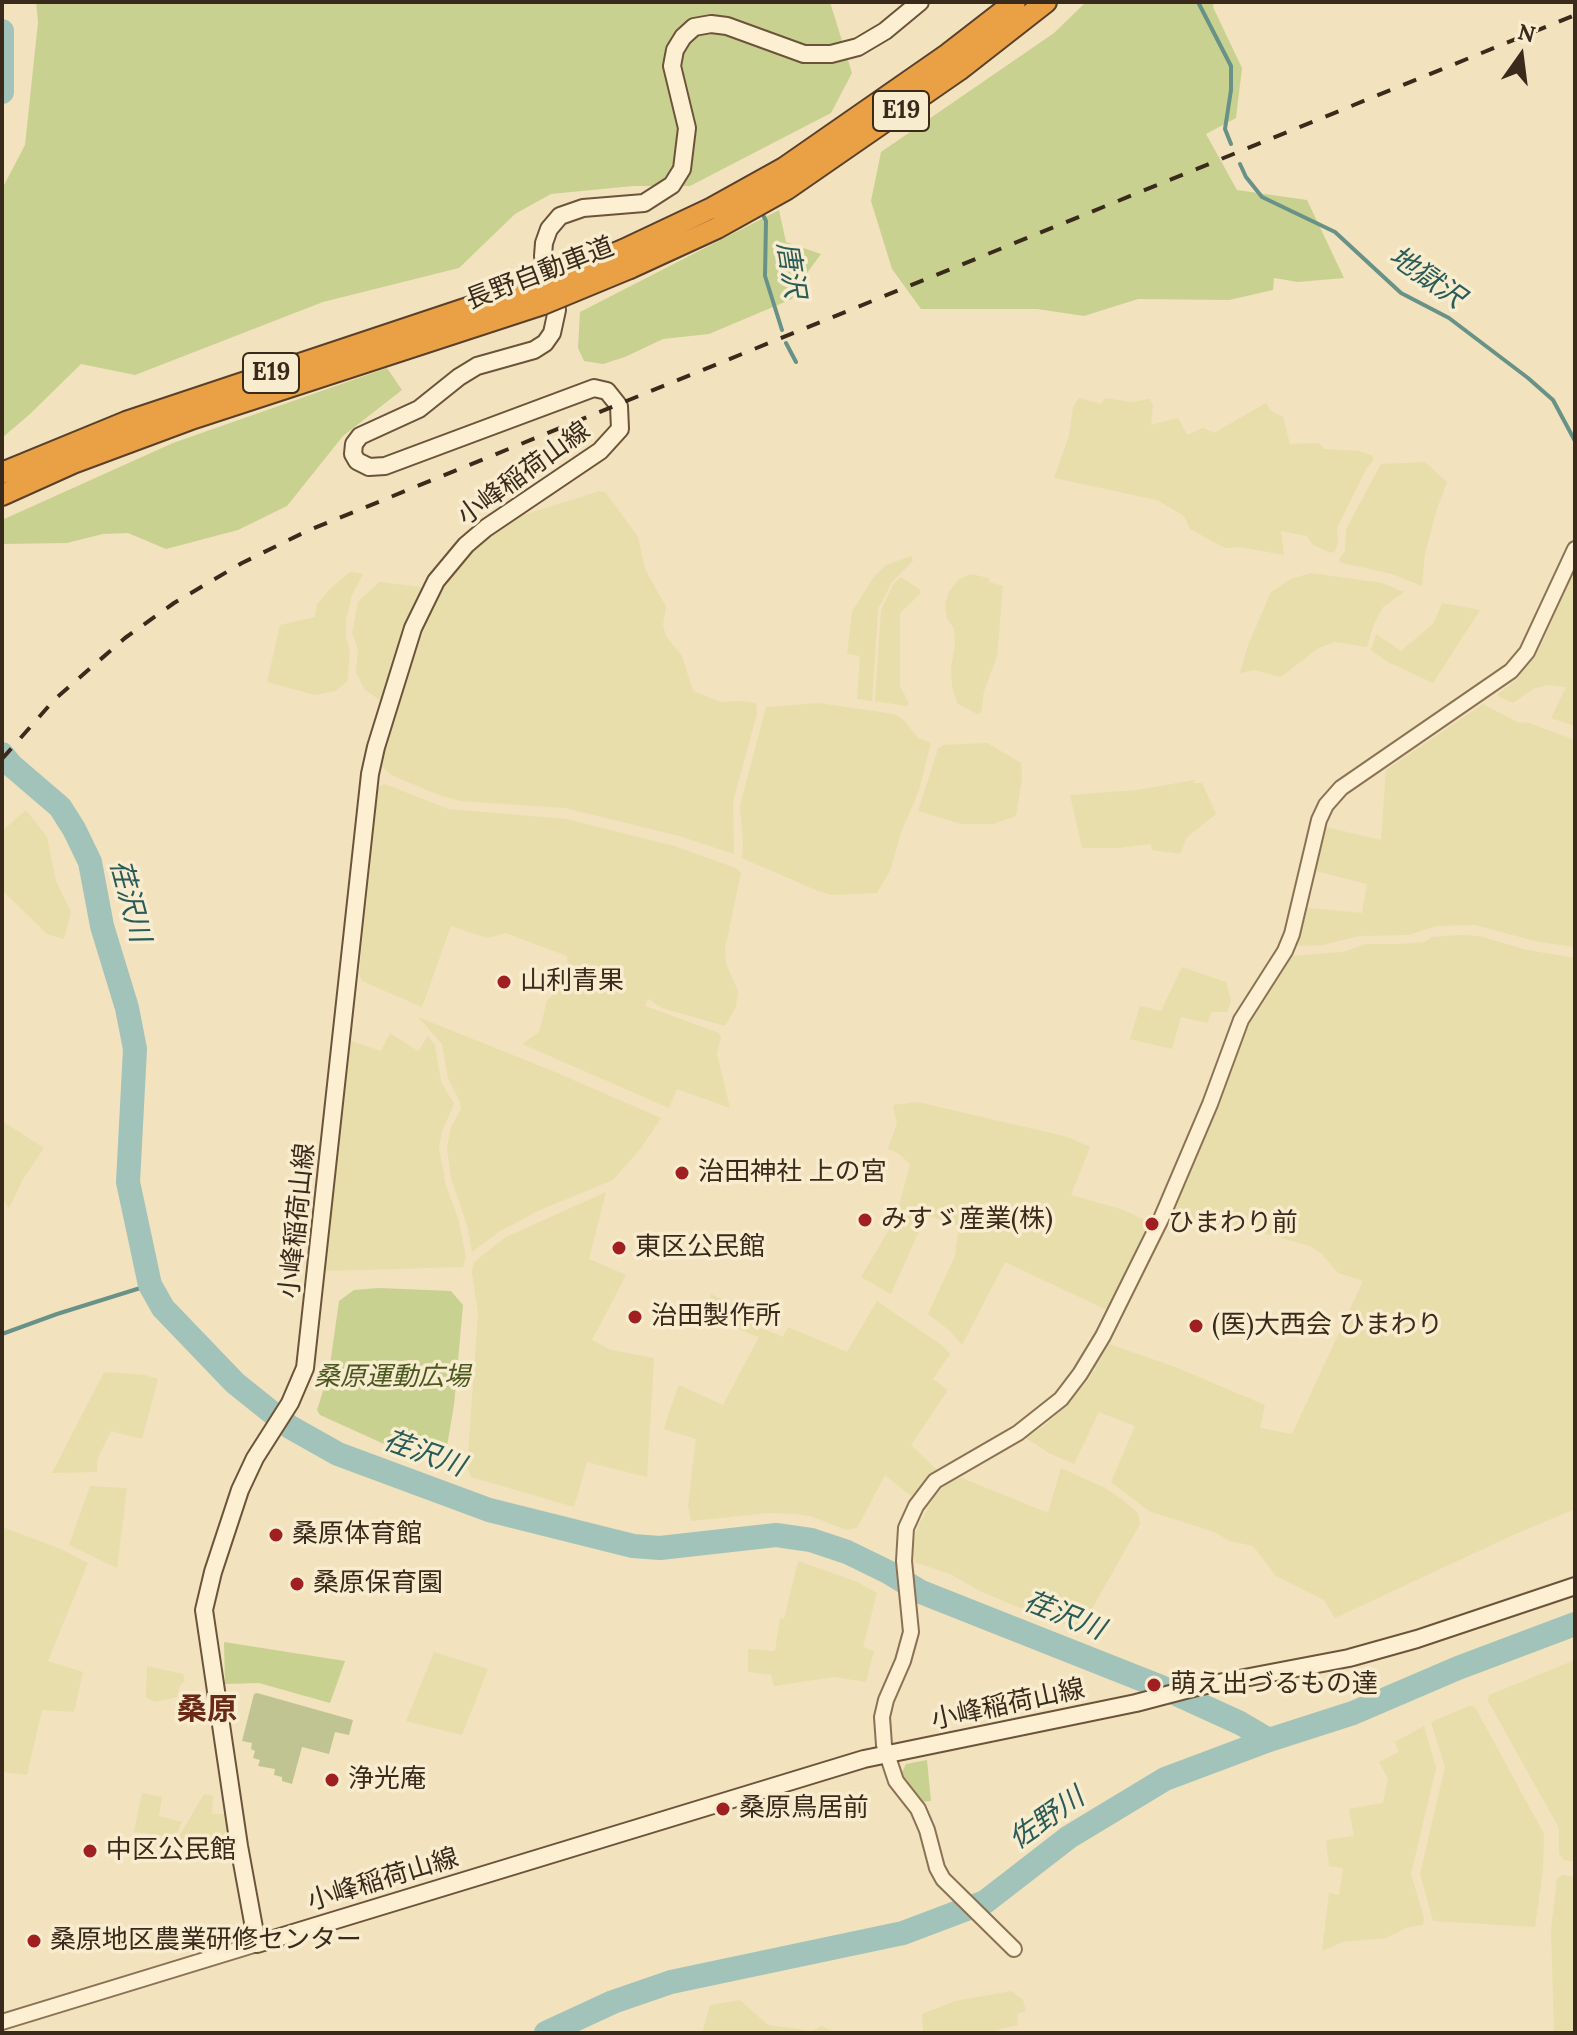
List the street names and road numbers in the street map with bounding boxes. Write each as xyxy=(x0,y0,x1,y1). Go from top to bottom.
road number: E19 xyxy=(873,91,929,131)
street label: 長野自動車道 xyxy=(462,231,618,317)
road number: E19 xyxy=(243,353,299,393)
street label: 小峰稲荷山線 xyxy=(452,416,596,532)
street label: 小峰稲荷山線 xyxy=(274,1142,322,1300)
street label: 小峰稲荷山線 xyxy=(928,1674,1088,1736)
street label: 小峰稲荷山線 xyxy=(304,1842,462,1918)

